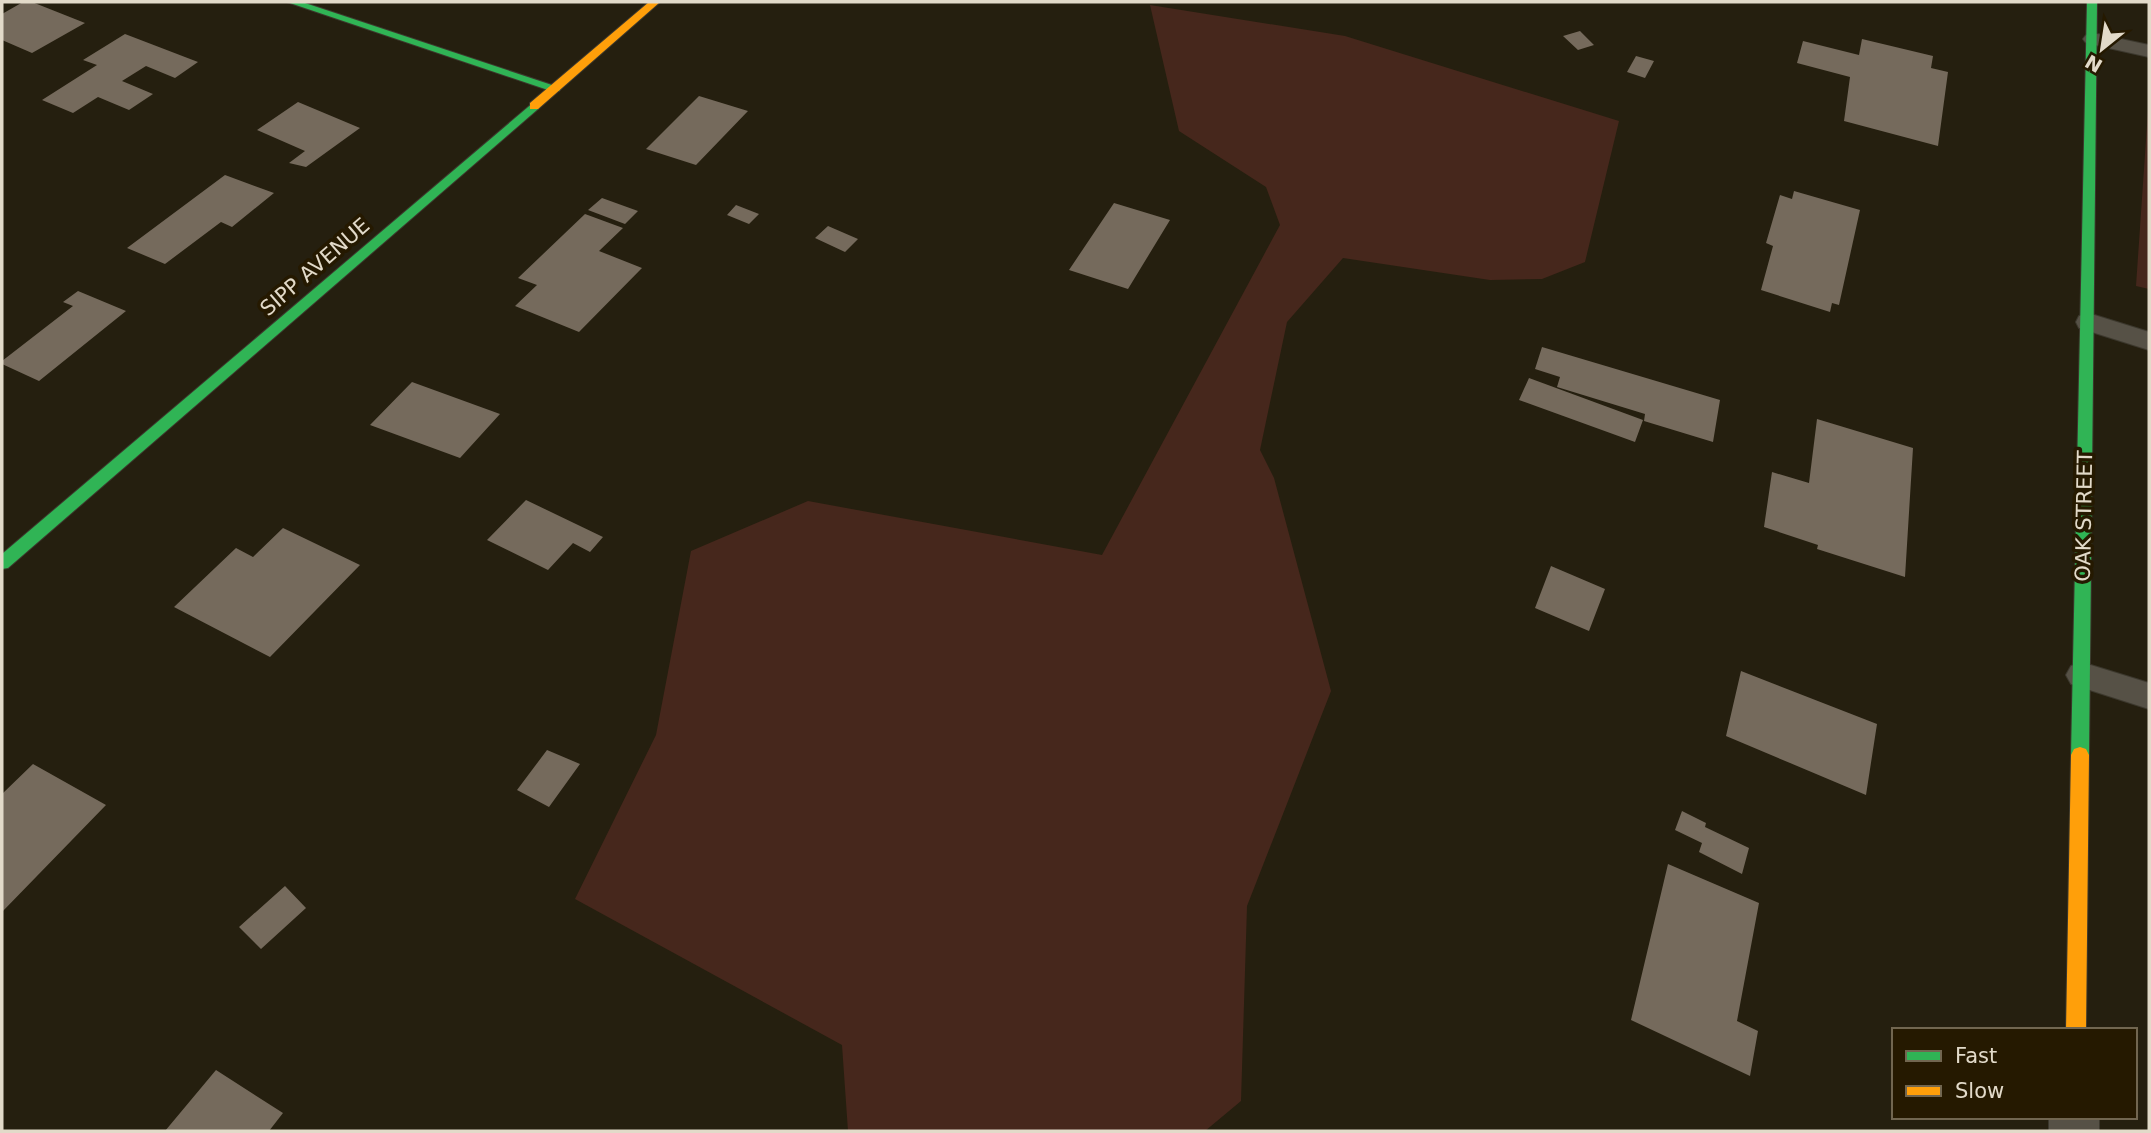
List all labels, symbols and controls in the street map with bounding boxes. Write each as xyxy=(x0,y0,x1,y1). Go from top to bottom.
north arrow xyxy=(2067,14,2137,84)
text: N xyxy=(2081,50,2106,77)
street label: SIPP AVENUE xyxy=(256,213,374,321)
street label: OAK STREET xyxy=(2071,450,2097,582)
legend xyxy=(1892,1028,2137,1119)
text: Fast xyxy=(1955,1044,1997,1068)
text: Slow xyxy=(1955,1079,2004,1103)

